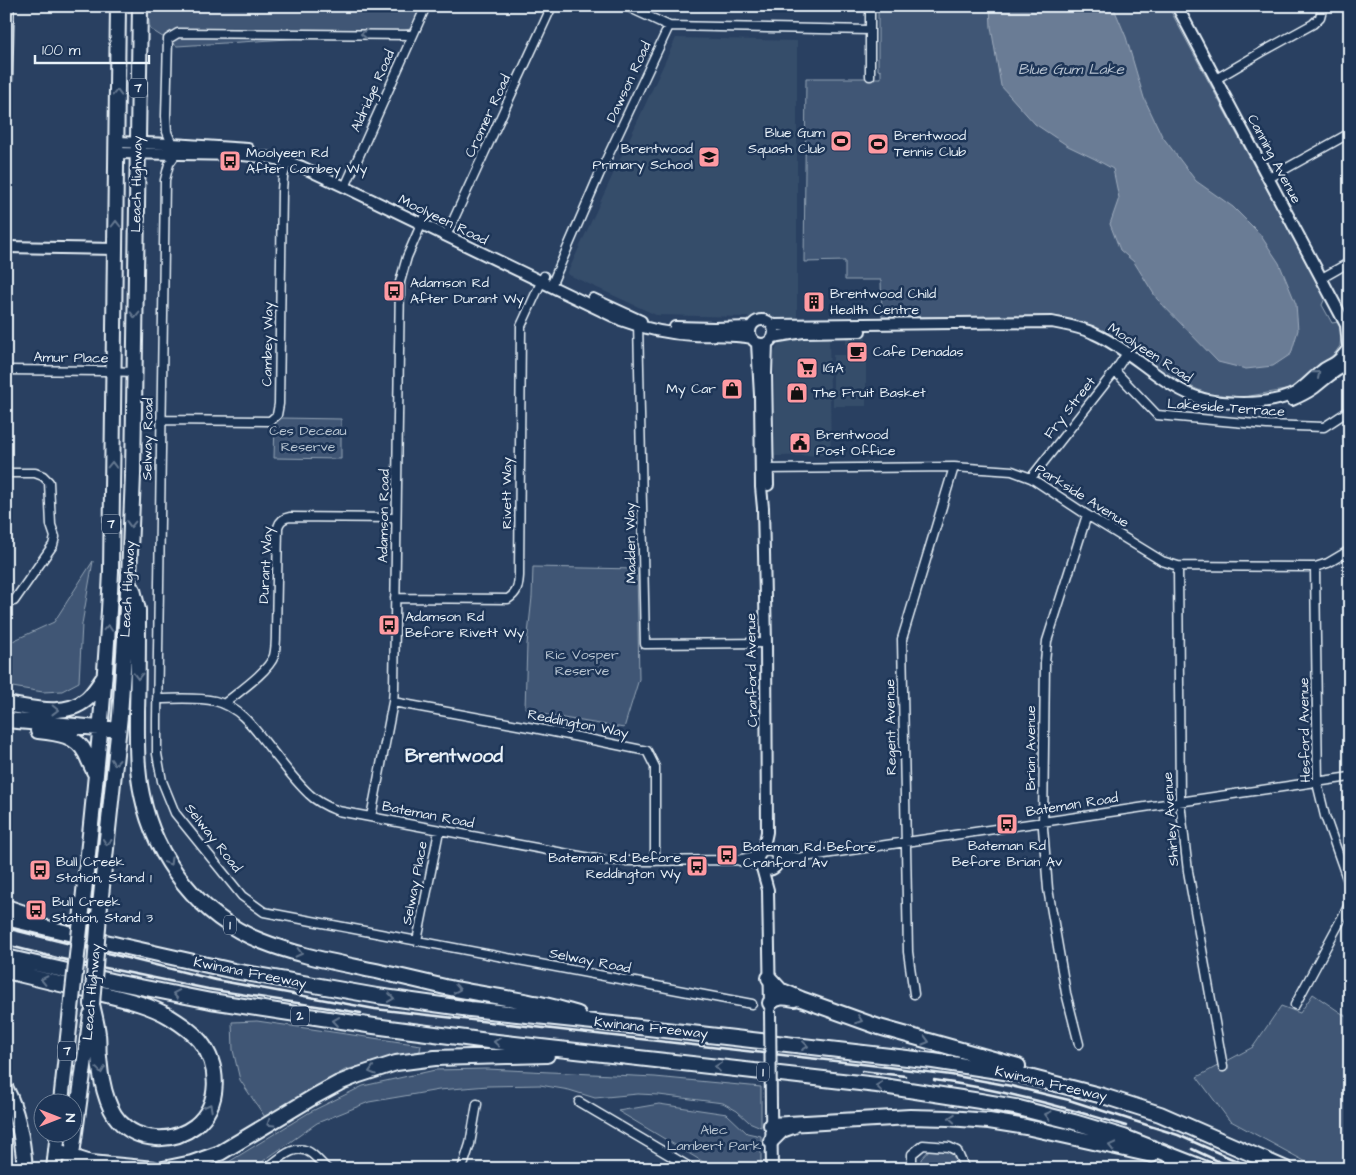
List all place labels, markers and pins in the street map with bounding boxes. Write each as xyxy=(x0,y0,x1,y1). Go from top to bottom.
place label: Blue Gum Squash Club xyxy=(748,123,825,159)
place label: Brentwood Tennis Club xyxy=(894,126,966,162)
sports icon: Blue Gum Squash Club xyxy=(829,129,853,153)
sports icon: Brentwood Tennis Club xyxy=(866,132,890,156)
place label: Brentwood Primary School xyxy=(592,139,693,175)
place label: Moolyeen Rd After Cambey Wy xyxy=(246,143,368,179)
school or university icon: Brentwood Primary School xyxy=(697,145,721,169)
bus stop icon: Moolyeen Rd After Cambey Wy xyxy=(218,149,242,173)
place label: Adamson Rd After Durant Wy xyxy=(410,273,524,309)
bus stop icon: Adamson Rd After Durant Wy xyxy=(382,279,406,303)
place label: Brentwood Child Health Centre xyxy=(830,284,936,320)
building icon: Brentwood Child Health Centre xyxy=(802,290,826,314)
cafe icon: Cafe Denadas xyxy=(845,340,869,364)
place label: Cafe Denadas xyxy=(873,342,964,362)
supermarket icon: IGA xyxy=(795,356,819,380)
place label: IGA xyxy=(823,358,844,378)
shop icon: My Car xyxy=(720,377,744,401)
place label: My Car xyxy=(666,379,716,399)
shop icon: The Fruit Basket xyxy=(785,381,809,405)
place label: The Fruit Basket xyxy=(813,383,926,403)
place label: Brentwood Post Office xyxy=(816,425,896,461)
public building icon: Brentwood Post Office xyxy=(788,431,812,455)
place label: Adamson Rd Before Rivett Wy xyxy=(405,607,525,643)
bus stop icon: Adamson Rd Before Rivett Wy xyxy=(377,613,401,637)
bus stop icon: Bateman Rd Before Brian Av xyxy=(995,812,1019,836)
place label: Bateman Rd Before Brian Av xyxy=(952,836,1063,872)
place label: Bateman Rd Before Cranford Av xyxy=(743,837,876,873)
bus stop icon: Bateman Rd Before Cranford Av xyxy=(715,843,739,867)
place label: Bateman Rd Before Reddington Wy xyxy=(548,848,681,884)
place label: Bull Creek Station, Stand 1 xyxy=(56,852,152,888)
bus stop icon: Bateman Rd Before Reddington Wy xyxy=(685,854,709,878)
bus stop icon: Bull Creek Station, Stand 1 xyxy=(28,858,52,882)
place label: Bull Creek Station, Stand 3 xyxy=(52,892,153,928)
bus stop icon: Bull Creek Station, Stand 3 xyxy=(24,898,48,922)

